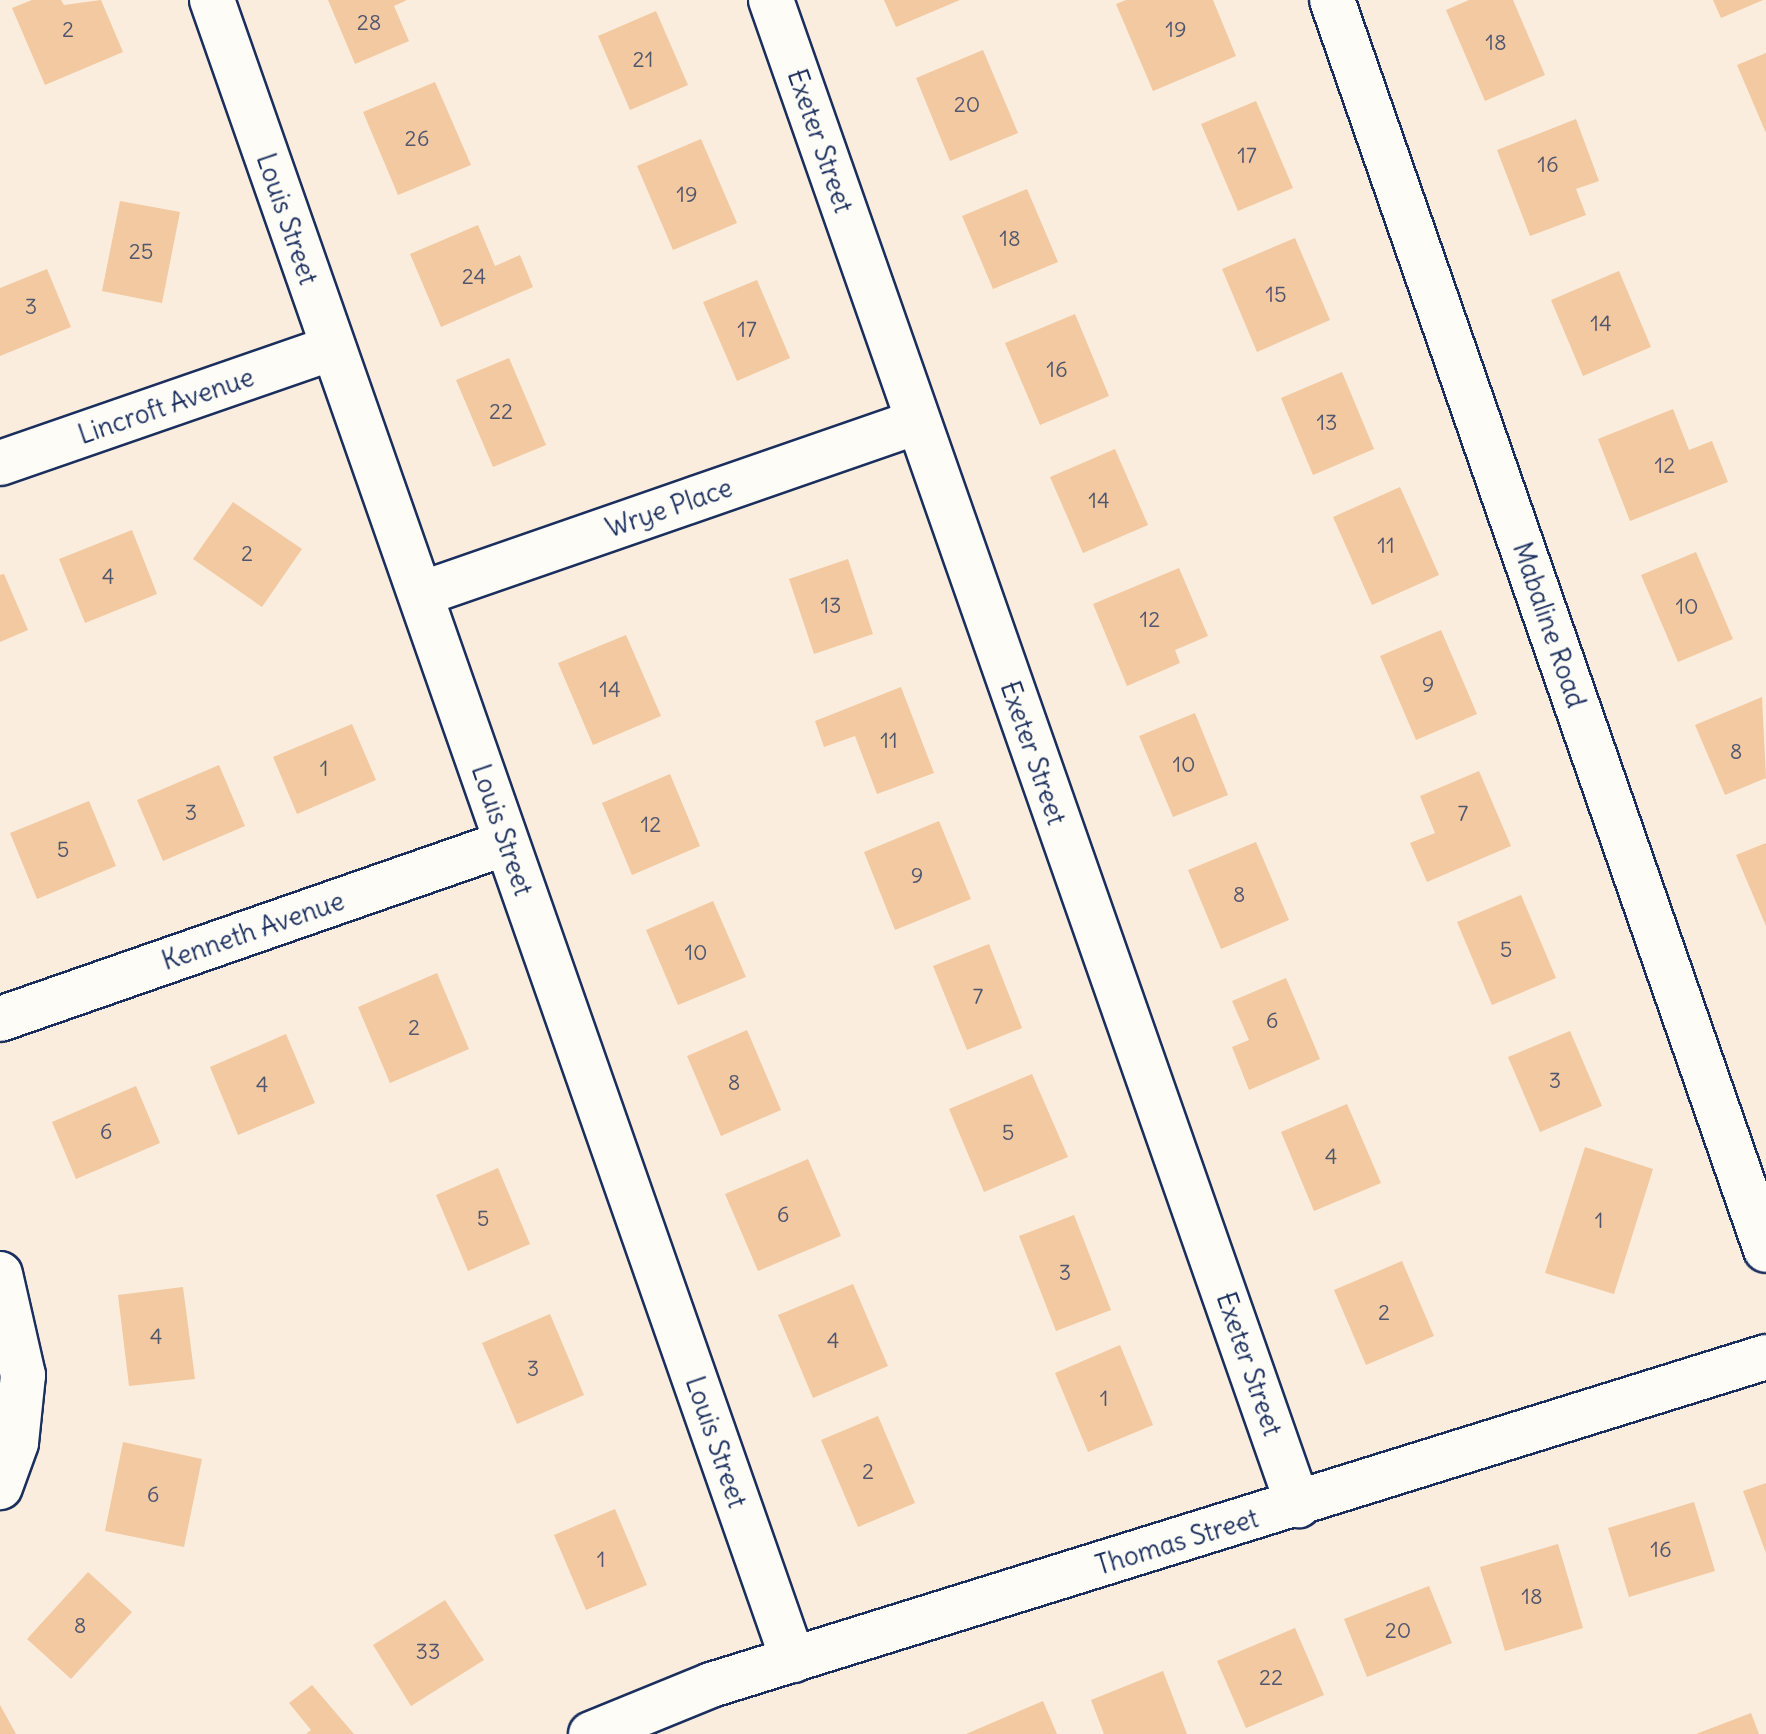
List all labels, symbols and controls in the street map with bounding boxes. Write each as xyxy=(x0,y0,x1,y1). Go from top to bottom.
house number: 28 xyxy=(357,10,381,36)
house number: 2 xyxy=(62,17,74,43)
house number: 19 xyxy=(1165,17,1187,43)
house number: 18 xyxy=(1485,30,1507,56)
house number: 21 xyxy=(633,47,653,73)
street label: Exeter Street xyxy=(781,65,859,217)
house number: 20 xyxy=(954,92,980,118)
house number: 26 xyxy=(405,126,429,152)
house number: 17 xyxy=(1237,143,1257,169)
street label: Louis Street xyxy=(250,149,324,289)
house number: 16 xyxy=(1537,152,1559,178)
house number: 19 xyxy=(676,182,698,208)
house number: 18 xyxy=(999,226,1021,252)
house number: 25 xyxy=(129,239,153,265)
house number: 24 xyxy=(462,264,486,290)
house number: 15 xyxy=(1265,282,1287,308)
house number: 3 xyxy=(25,294,37,320)
house number: 14 xyxy=(1590,311,1612,337)
house number: 17 xyxy=(737,317,757,343)
house number: 16 xyxy=(1046,357,1068,383)
street label: Lincroft Avenue xyxy=(74,361,258,451)
house number: 22 xyxy=(489,399,513,425)
house number: 13 xyxy=(1316,410,1338,436)
house number: 12 xyxy=(1655,453,1675,479)
street label: Wrye Place xyxy=(602,472,736,544)
house number: 14 xyxy=(1088,488,1110,514)
house number: 11 xyxy=(1377,533,1395,559)
street label: Mabaline Road xyxy=(1506,538,1592,712)
house number: 2 xyxy=(241,541,253,567)
house number: 4 xyxy=(102,564,114,590)
house number: 13 xyxy=(820,593,842,619)
house number: 10 xyxy=(1675,594,1699,620)
house number: 12 xyxy=(1140,607,1160,633)
house number: 9 xyxy=(1422,672,1434,698)
house number: 14 xyxy=(599,677,621,703)
street label: Exeter Street xyxy=(994,677,1072,829)
house number: 11 xyxy=(880,728,898,754)
house number: 8 xyxy=(1730,739,1742,765)
house number: 10 xyxy=(1172,752,1196,778)
house number: 1 xyxy=(320,756,328,782)
street label: Louis Street xyxy=(465,760,539,900)
house number: 3 xyxy=(185,800,197,826)
house number: 7 xyxy=(1458,801,1468,827)
house number: 12 xyxy=(641,812,661,838)
house number: 5 xyxy=(57,837,69,863)
house number: 9 xyxy=(911,863,923,889)
house number: 8 xyxy=(1233,882,1245,908)
street label: Kenneth Avenue xyxy=(158,885,348,977)
house number: 5 xyxy=(1500,937,1512,963)
house number: 10 xyxy=(684,940,708,966)
house number: 7 xyxy=(973,984,983,1010)
house number: 6 xyxy=(1266,1008,1278,1034)
house number: 2 xyxy=(408,1015,420,1041)
house number: 3 xyxy=(1549,1068,1561,1094)
house number: 8 xyxy=(728,1070,740,1096)
house number: 4 xyxy=(256,1072,268,1098)
house number: 6 xyxy=(100,1119,112,1145)
house number: 5 xyxy=(1002,1120,1014,1146)
house number: 4 xyxy=(1325,1144,1337,1170)
house number: 6 xyxy=(777,1202,789,1228)
house number: 5 xyxy=(477,1206,489,1232)
house number: 1 xyxy=(1595,1208,1603,1234)
house number: 3 xyxy=(1059,1260,1071,1286)
street label: Exeter Street xyxy=(1210,1288,1288,1440)
house number: 2 xyxy=(1378,1300,1390,1326)
house number: 4 xyxy=(150,1324,162,1350)
house number: 4 xyxy=(827,1328,839,1354)
house number: 3 xyxy=(527,1356,539,1382)
street label: Louis Street xyxy=(679,1372,753,1512)
house number: 1 xyxy=(1100,1386,1108,1412)
house number: 2 xyxy=(862,1459,874,1485)
house number: 6 xyxy=(147,1482,159,1508)
street label: Thomas Street xyxy=(1092,1502,1262,1582)
house number: 16 xyxy=(1650,1537,1672,1563)
house number: 1 xyxy=(597,1547,605,1573)
house number: 18 xyxy=(1521,1584,1543,1610)
house number: 8 xyxy=(74,1613,86,1639)
house number: 20 xyxy=(1385,1618,1411,1644)
house number: 33 xyxy=(416,1639,440,1665)
house number: 22 xyxy=(1259,1665,1283,1691)

